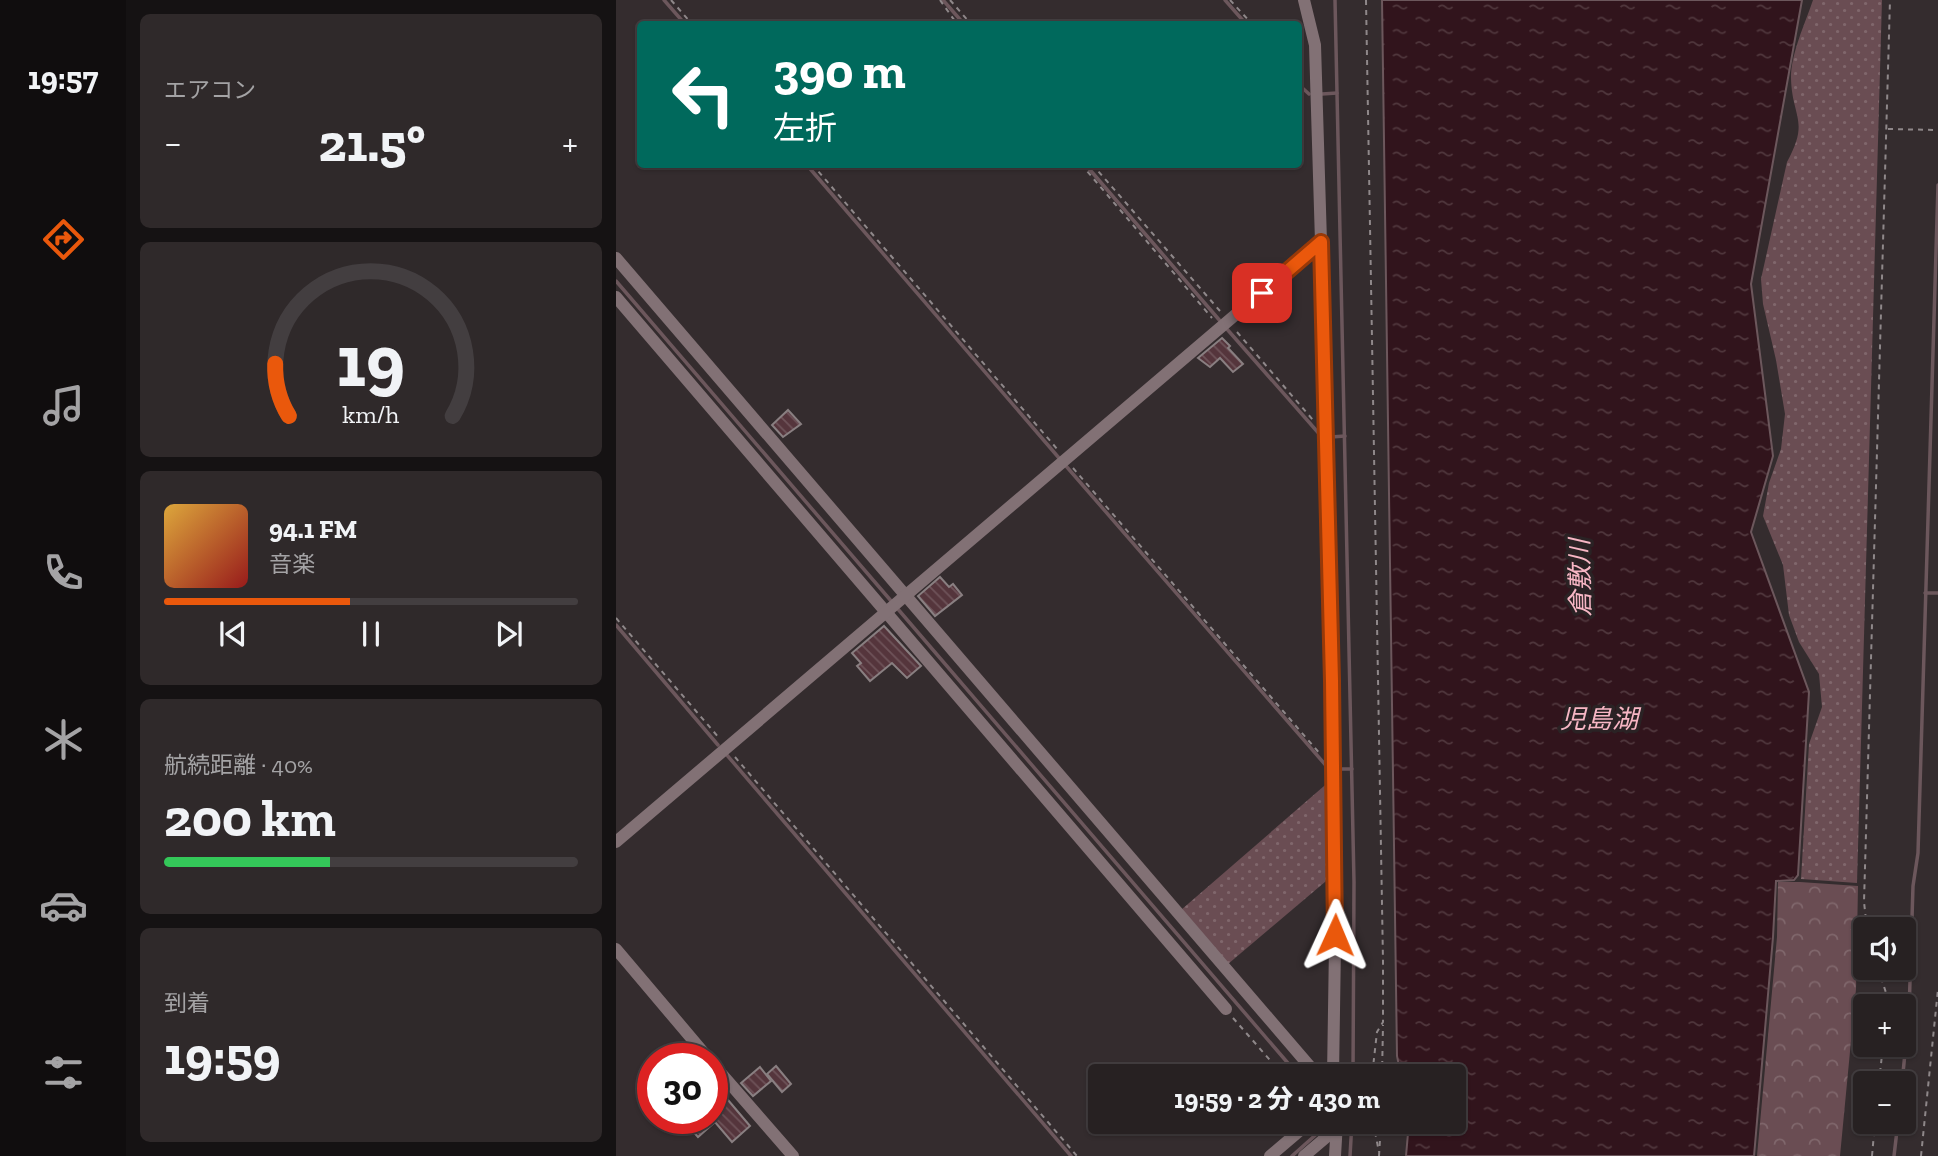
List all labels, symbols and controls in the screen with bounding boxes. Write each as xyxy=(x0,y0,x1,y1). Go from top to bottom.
text: 390 m xyxy=(773,42,906,101)
icon: left xyxy=(658,49,749,140)
text: 19:57 xyxy=(28,59,98,97)
text: エアコン xyxy=(164,76,256,104)
text: 左折 xyxy=(773,109,837,147)
text: 21.5° xyxy=(318,112,425,174)
text: − xyxy=(164,120,182,166)
text: + xyxy=(562,120,578,166)
icon: directions xyxy=(39,215,88,264)
pin xyxy=(1232,263,1292,323)
icon: arrive xyxy=(1243,274,1281,312)
text: 19 xyxy=(337,317,405,405)
icon: music xyxy=(39,381,88,430)
text: km/h xyxy=(342,398,400,428)
text: 94.1 FM xyxy=(269,513,357,545)
water label: 倉敷川 xyxy=(1563,536,1597,617)
icon: phone xyxy=(39,548,88,597)
text: 音楽 xyxy=(269,550,315,578)
icon: previous xyxy=(214,615,252,653)
icon: pause xyxy=(352,615,390,653)
icon: next xyxy=(490,615,528,653)
water label: 児島湖 xyxy=(1560,703,1642,735)
icon: climate xyxy=(39,715,88,764)
text: 航続距離 · 40% xyxy=(164,751,313,779)
text: 200 km xyxy=(164,787,336,849)
icon: car xyxy=(39,881,88,930)
position arrow xyxy=(1298,898,1372,972)
map controls xyxy=(1853,917,1916,1134)
button: sound xyxy=(1853,917,1916,980)
text: 到着 xyxy=(164,989,210,1017)
button: + xyxy=(1853,994,1916,1057)
text: 19:59 xyxy=(164,1025,281,1087)
speed limit sign: 30 xyxy=(637,1043,728,1134)
icon: filters xyxy=(39,1048,88,1097)
button: − xyxy=(1853,1071,1916,1134)
text: 19:59 · 2 分 · 430 m xyxy=(1174,1083,1380,1115)

